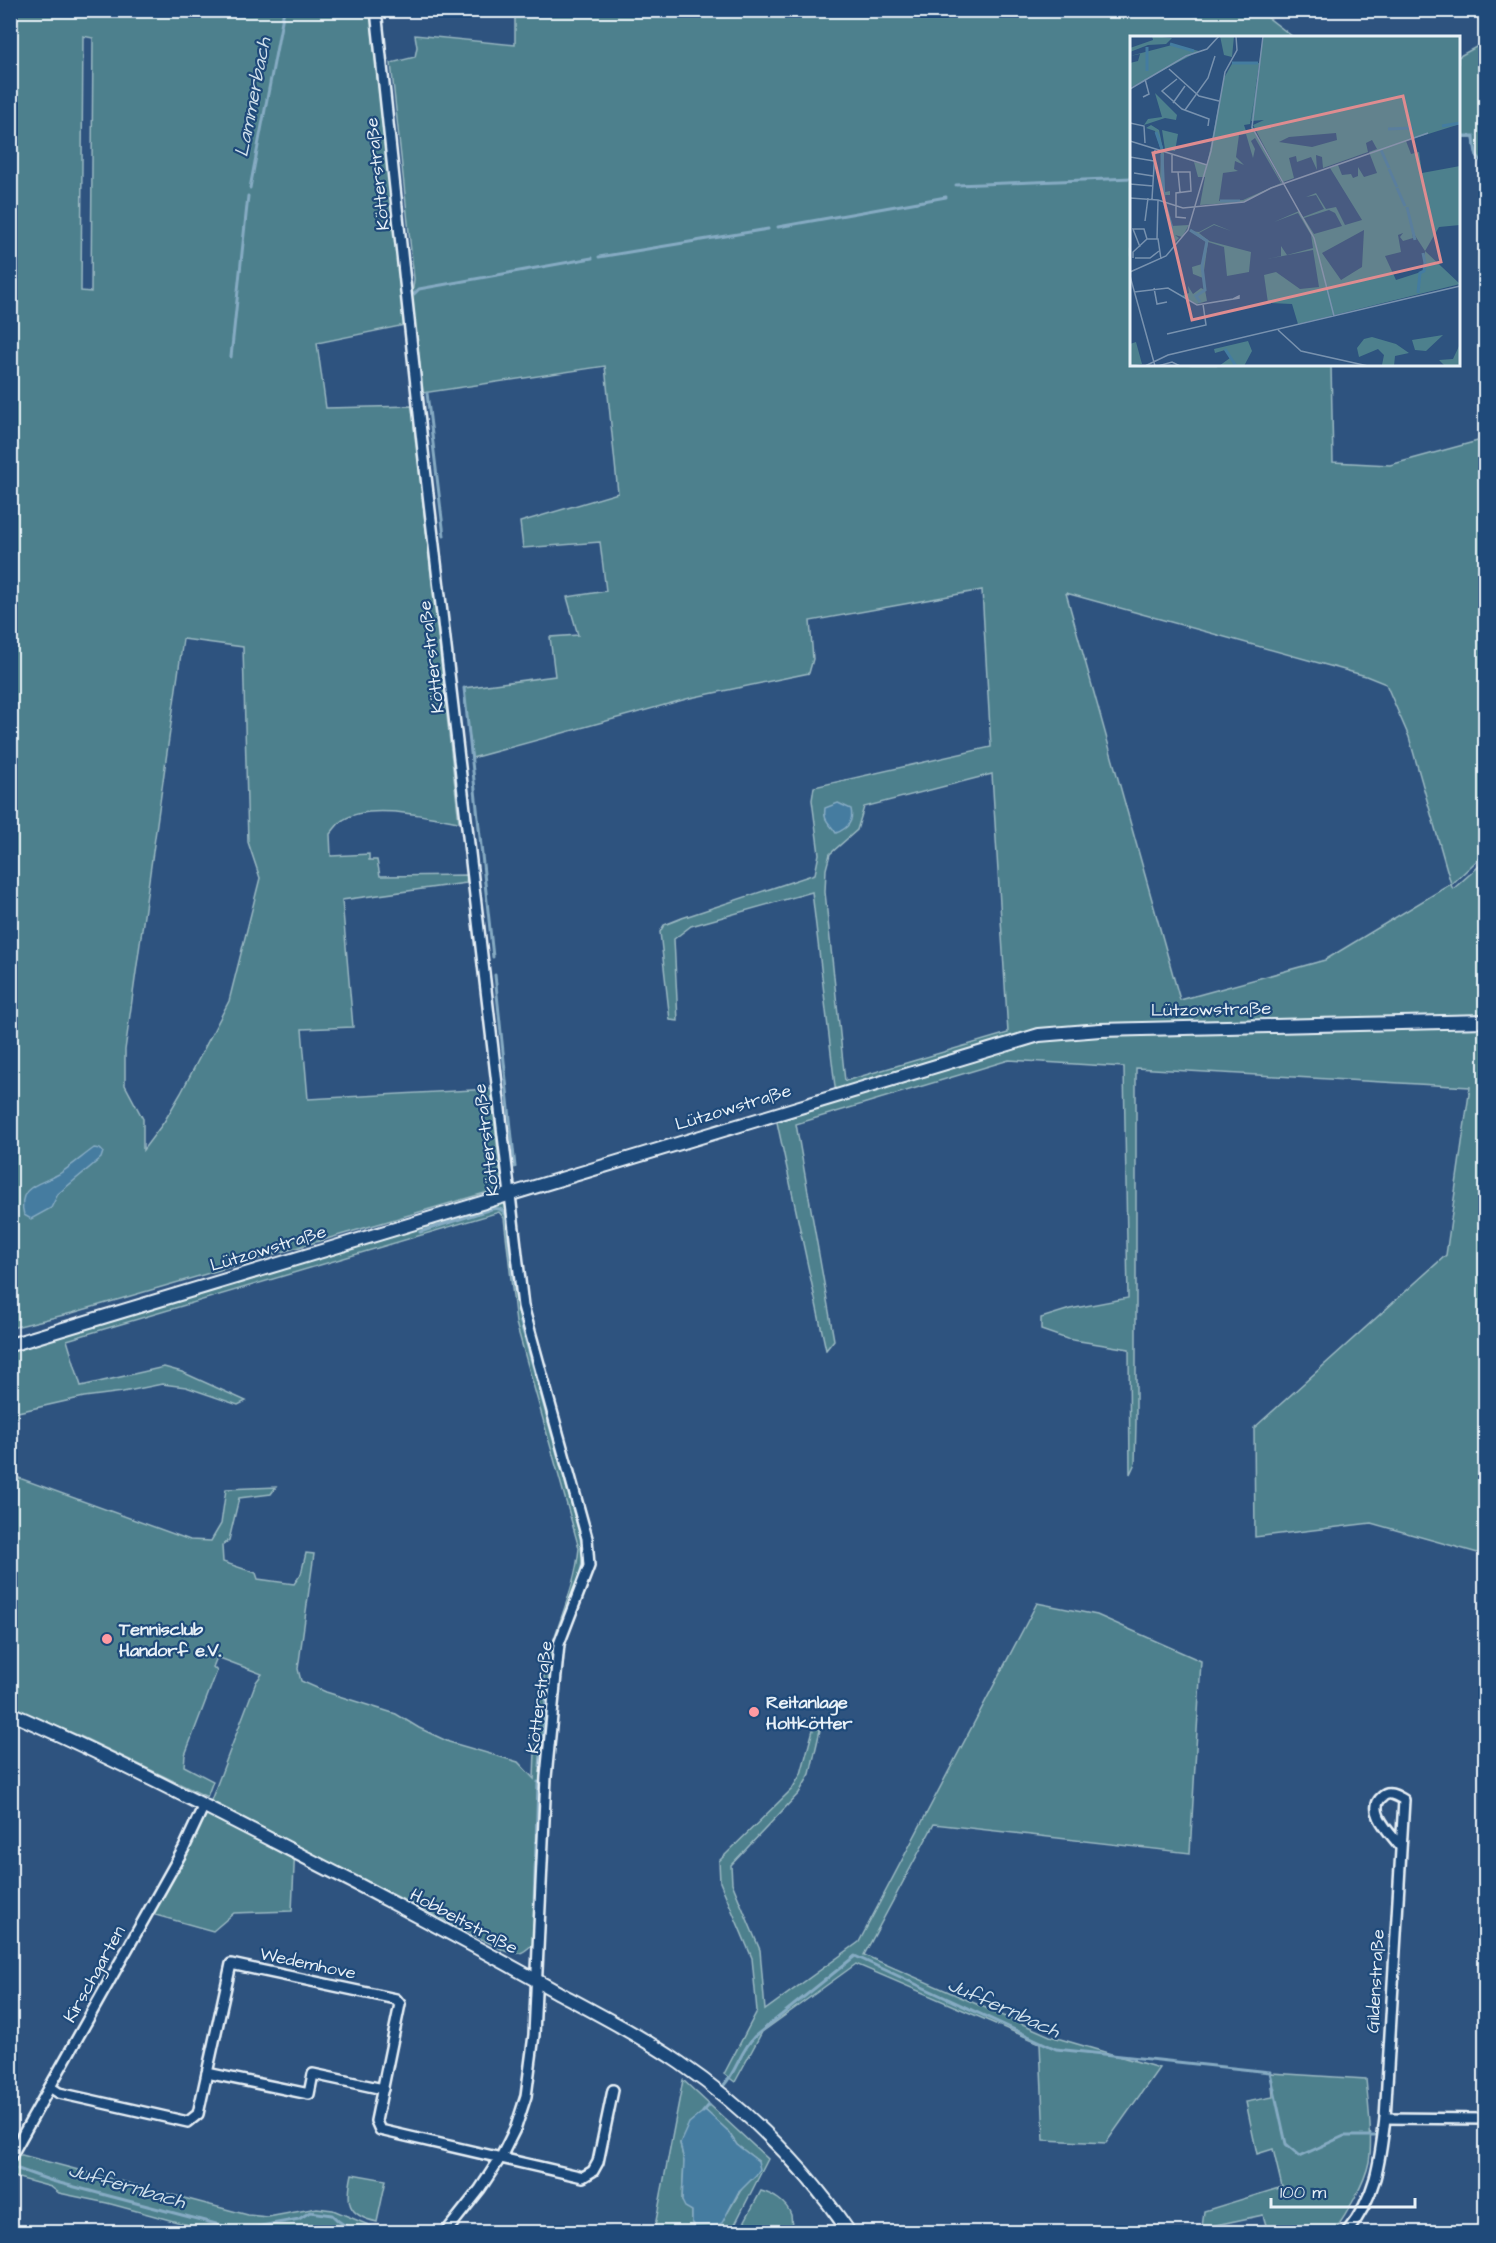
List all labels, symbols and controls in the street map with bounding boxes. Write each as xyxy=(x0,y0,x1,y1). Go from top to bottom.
water label: Lammerbach xyxy=(228,34,278,159)
inset map xyxy=(1130,36,1460,366)
street label: Kötterstraße xyxy=(359,116,396,232)
street label: Kötterstraße xyxy=(412,599,451,715)
street label: Lützowstraße xyxy=(1151,996,1272,1023)
street label: Lützowstraße xyxy=(672,1078,795,1137)
street label: Kötterstraße xyxy=(467,1082,506,1198)
street label: Lützowstraße xyxy=(207,1219,330,1278)
place label: Tennisclub Handorf e.V. xyxy=(118,1617,222,1663)
marker: Tennisclub Handorf e.V. xyxy=(100,1632,114,1646)
street label: Kötterstraße xyxy=(520,1639,559,1755)
place label: Reitanlage Holtkötter xyxy=(766,1690,853,1736)
marker: Reitanlage Holtkötter xyxy=(747,1705,761,1719)
street label: Hobbeltstraße xyxy=(405,1882,522,1961)
street label: Kirschgarten xyxy=(57,1921,132,2028)
street label: Gildenstraße xyxy=(1360,1928,1391,2034)
street label: Wedemhove xyxy=(257,1941,359,1986)
water label: Juffernbach xyxy=(943,1971,1065,2046)
water label: Juffernbach xyxy=(65,2156,189,2216)
scale bar xyxy=(1271,2171,1415,2209)
text: 100 m xyxy=(1280,2180,1326,2205)

